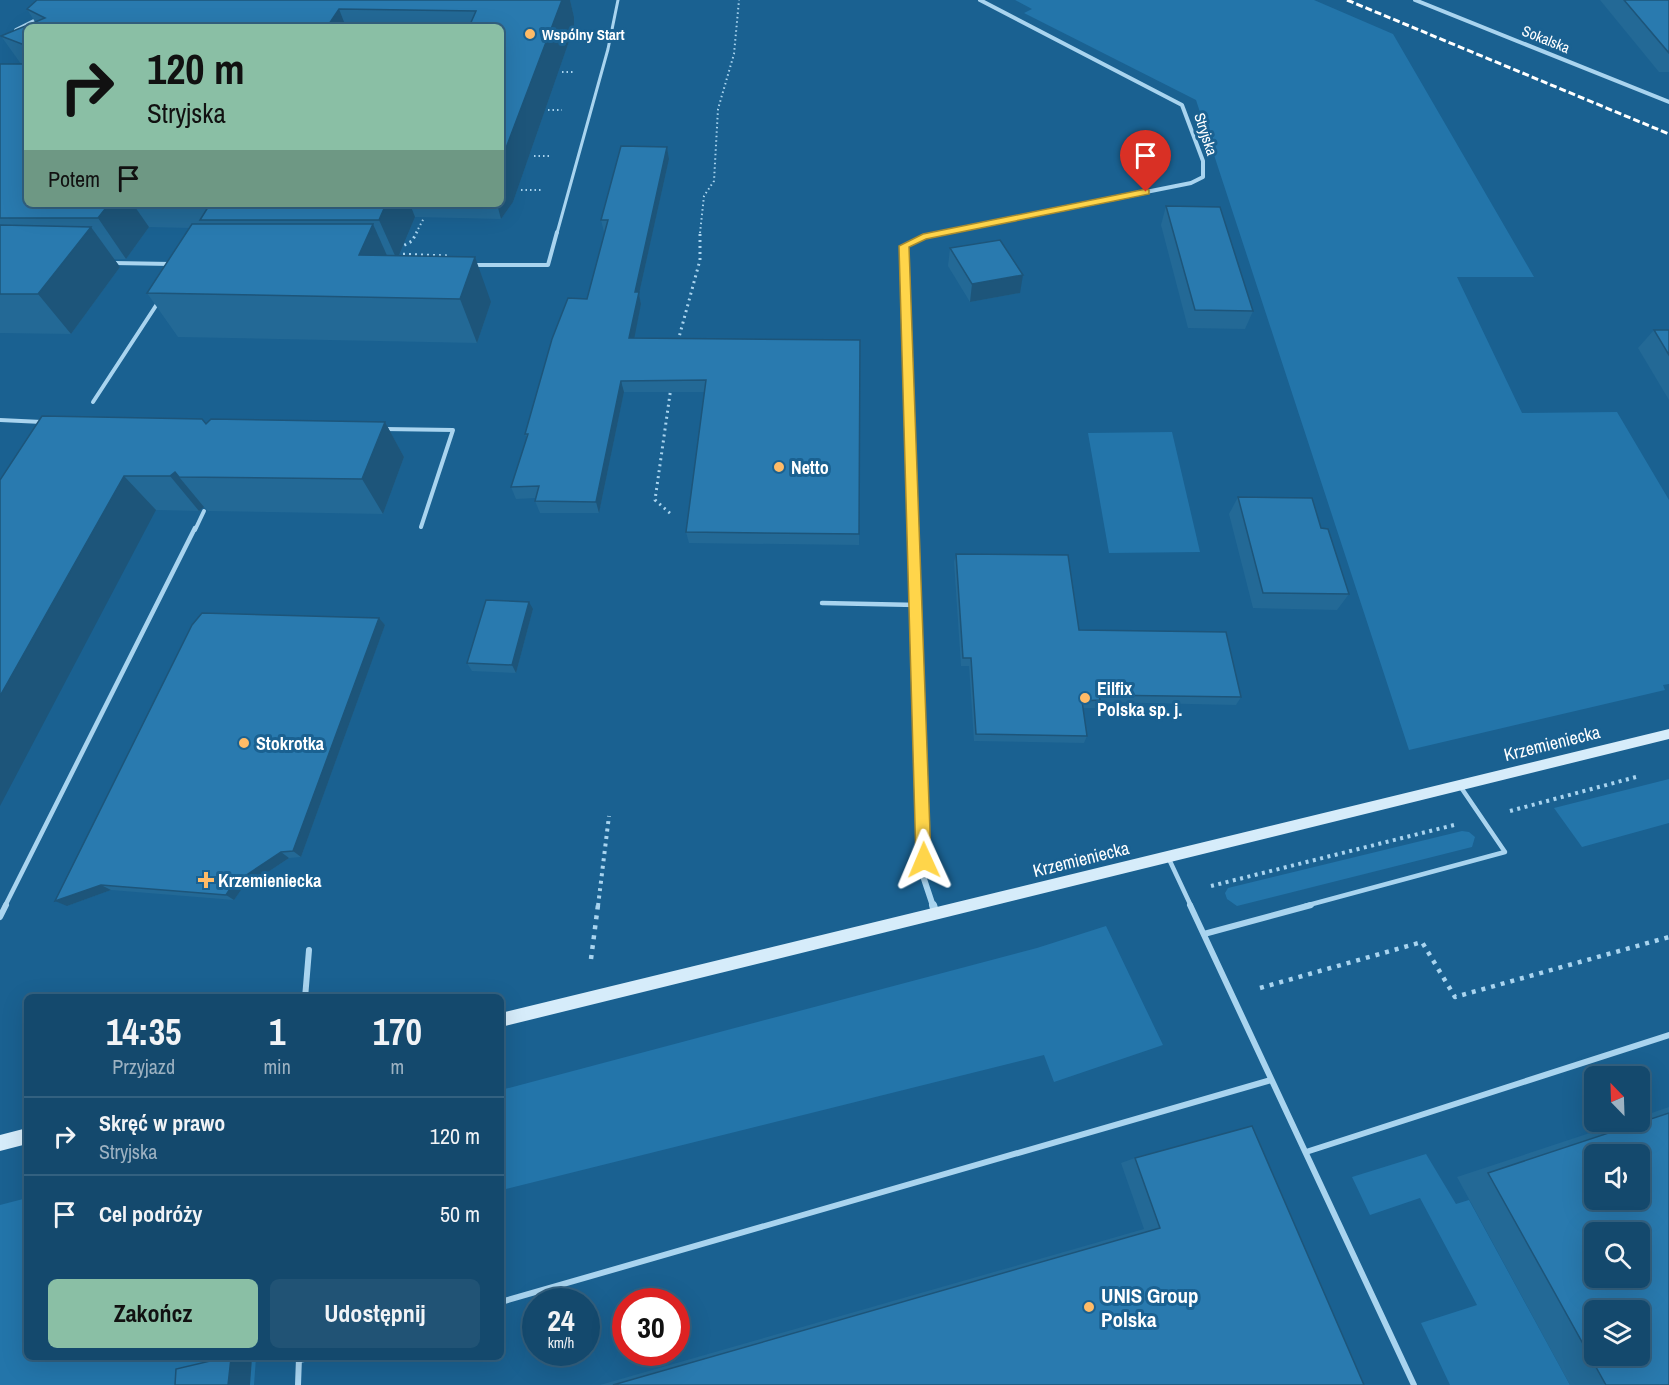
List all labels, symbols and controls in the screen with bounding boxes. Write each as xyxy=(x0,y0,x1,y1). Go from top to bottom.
street label: Sokalska xyxy=(1519,20,1573,58)
place label: Wspólny Start xyxy=(542,24,625,45)
marker: Wspólny Start xyxy=(523,27,537,41)
text: 120 m xyxy=(147,41,245,97)
icon: right xyxy=(48,48,126,126)
text: Stryjska xyxy=(147,95,226,131)
street label: Stryjska xyxy=(1189,110,1223,158)
pin xyxy=(1120,130,1171,192)
icon: arrive xyxy=(1129,139,1162,172)
icon: arrive xyxy=(112,162,145,195)
text: Potem xyxy=(48,164,100,194)
place label: Netto xyxy=(791,455,829,480)
marker: Netto xyxy=(772,460,786,474)
place label: Eilfix Polska sp. j. xyxy=(1097,676,1182,722)
marker: Eilfix Polska sp. j. xyxy=(1078,691,1092,705)
street label: Krzemieniecka xyxy=(1501,719,1603,767)
place label: Stokrotka xyxy=(256,731,325,756)
marker: Stokrotka xyxy=(237,736,251,750)
position arrow xyxy=(892,828,956,892)
street label: Krzemieniecka xyxy=(1030,835,1132,883)
place label: Krzemieniecka xyxy=(218,868,322,893)
marker: Krzemieniecka xyxy=(199,873,213,887)
text: 14:35 xyxy=(106,1008,181,1056)
text: 1 xyxy=(269,1008,285,1056)
text: 170 xyxy=(373,1008,422,1056)
text: Przyjazd xyxy=(112,1053,175,1080)
text: min xyxy=(263,1053,291,1080)
text: m xyxy=(391,1053,404,1080)
north arrow xyxy=(1584,1066,1650,1132)
map controls xyxy=(1584,1066,1650,1366)
text: Skręć w prawo xyxy=(99,1108,225,1138)
icon: right xyxy=(48,1120,81,1153)
text: 120 m xyxy=(430,1121,480,1151)
text: Stryjska xyxy=(99,1138,157,1165)
button: sound xyxy=(1584,1144,1650,1210)
icon: arrive xyxy=(48,1198,81,1231)
text: Cel podróży xyxy=(99,1199,202,1229)
text: 50 m xyxy=(440,1199,480,1229)
button: search xyxy=(1584,1222,1650,1288)
button: Zakończ xyxy=(48,1279,258,1348)
button: Udostępnij xyxy=(270,1279,480,1348)
place label: UNIS Group Polska xyxy=(1101,1281,1199,1334)
speed limit sign: 30 xyxy=(612,1288,690,1366)
text: 24 xyxy=(547,1300,575,1340)
marker: UNIS Group Polska xyxy=(1082,1300,1096,1314)
button: layers xyxy=(1584,1300,1650,1366)
text: km/h xyxy=(548,1332,574,1353)

